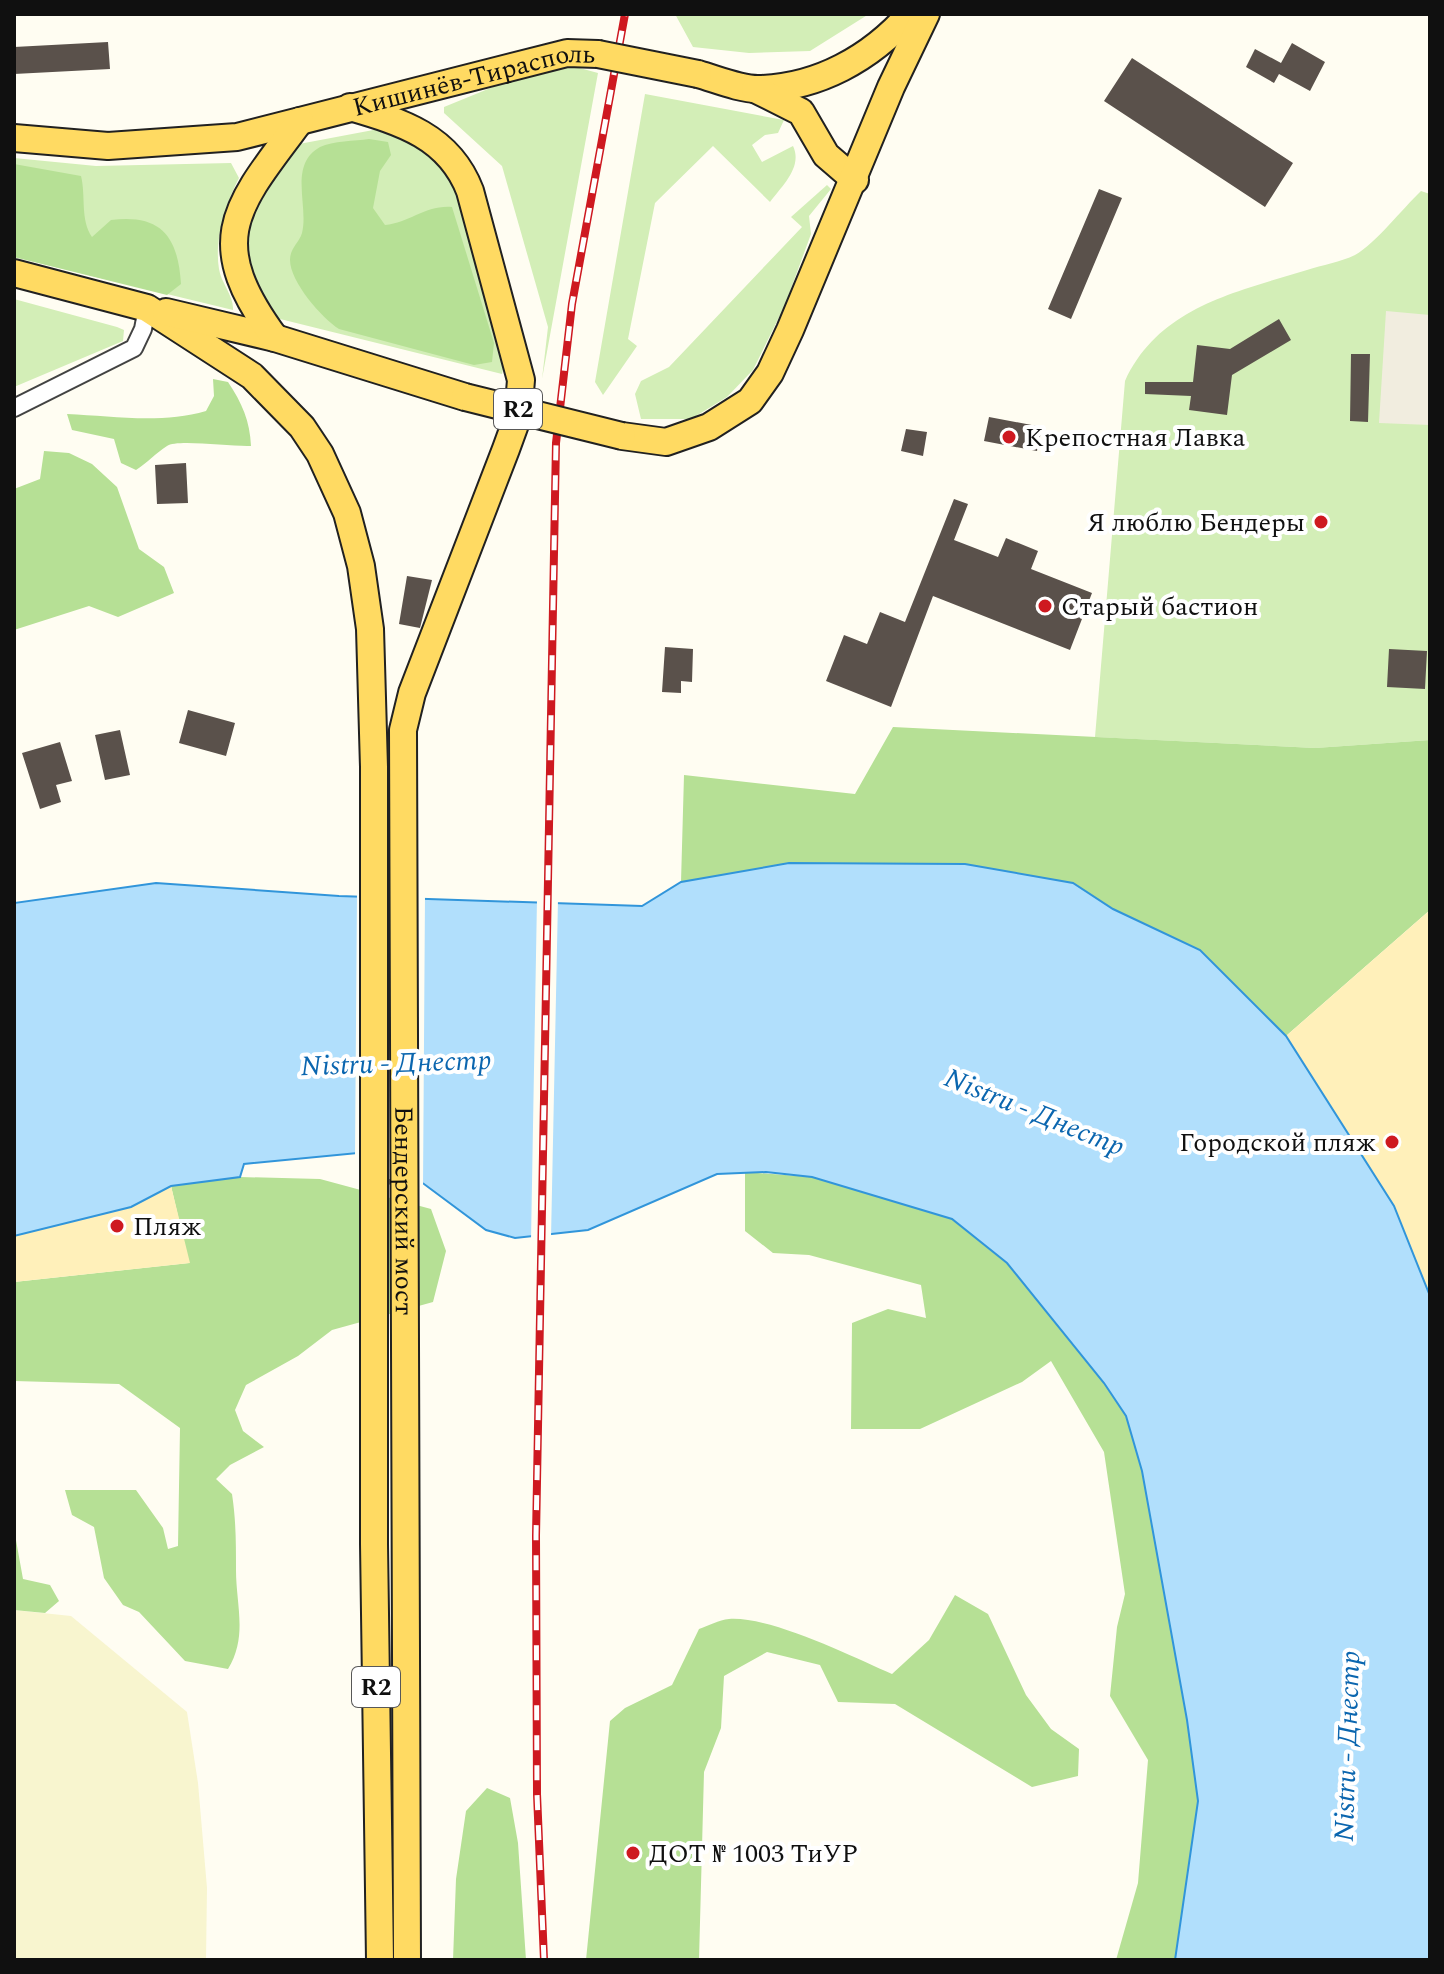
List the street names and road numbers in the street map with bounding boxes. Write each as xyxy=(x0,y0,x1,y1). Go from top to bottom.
street label: Кишинёв-Тирасполь xyxy=(348,34,596,128)
road number: R2 xyxy=(494,389,542,429)
street label: Бендерский мост xyxy=(383,1106,424,1316)
road number: R2 xyxy=(352,1667,400,1707)

